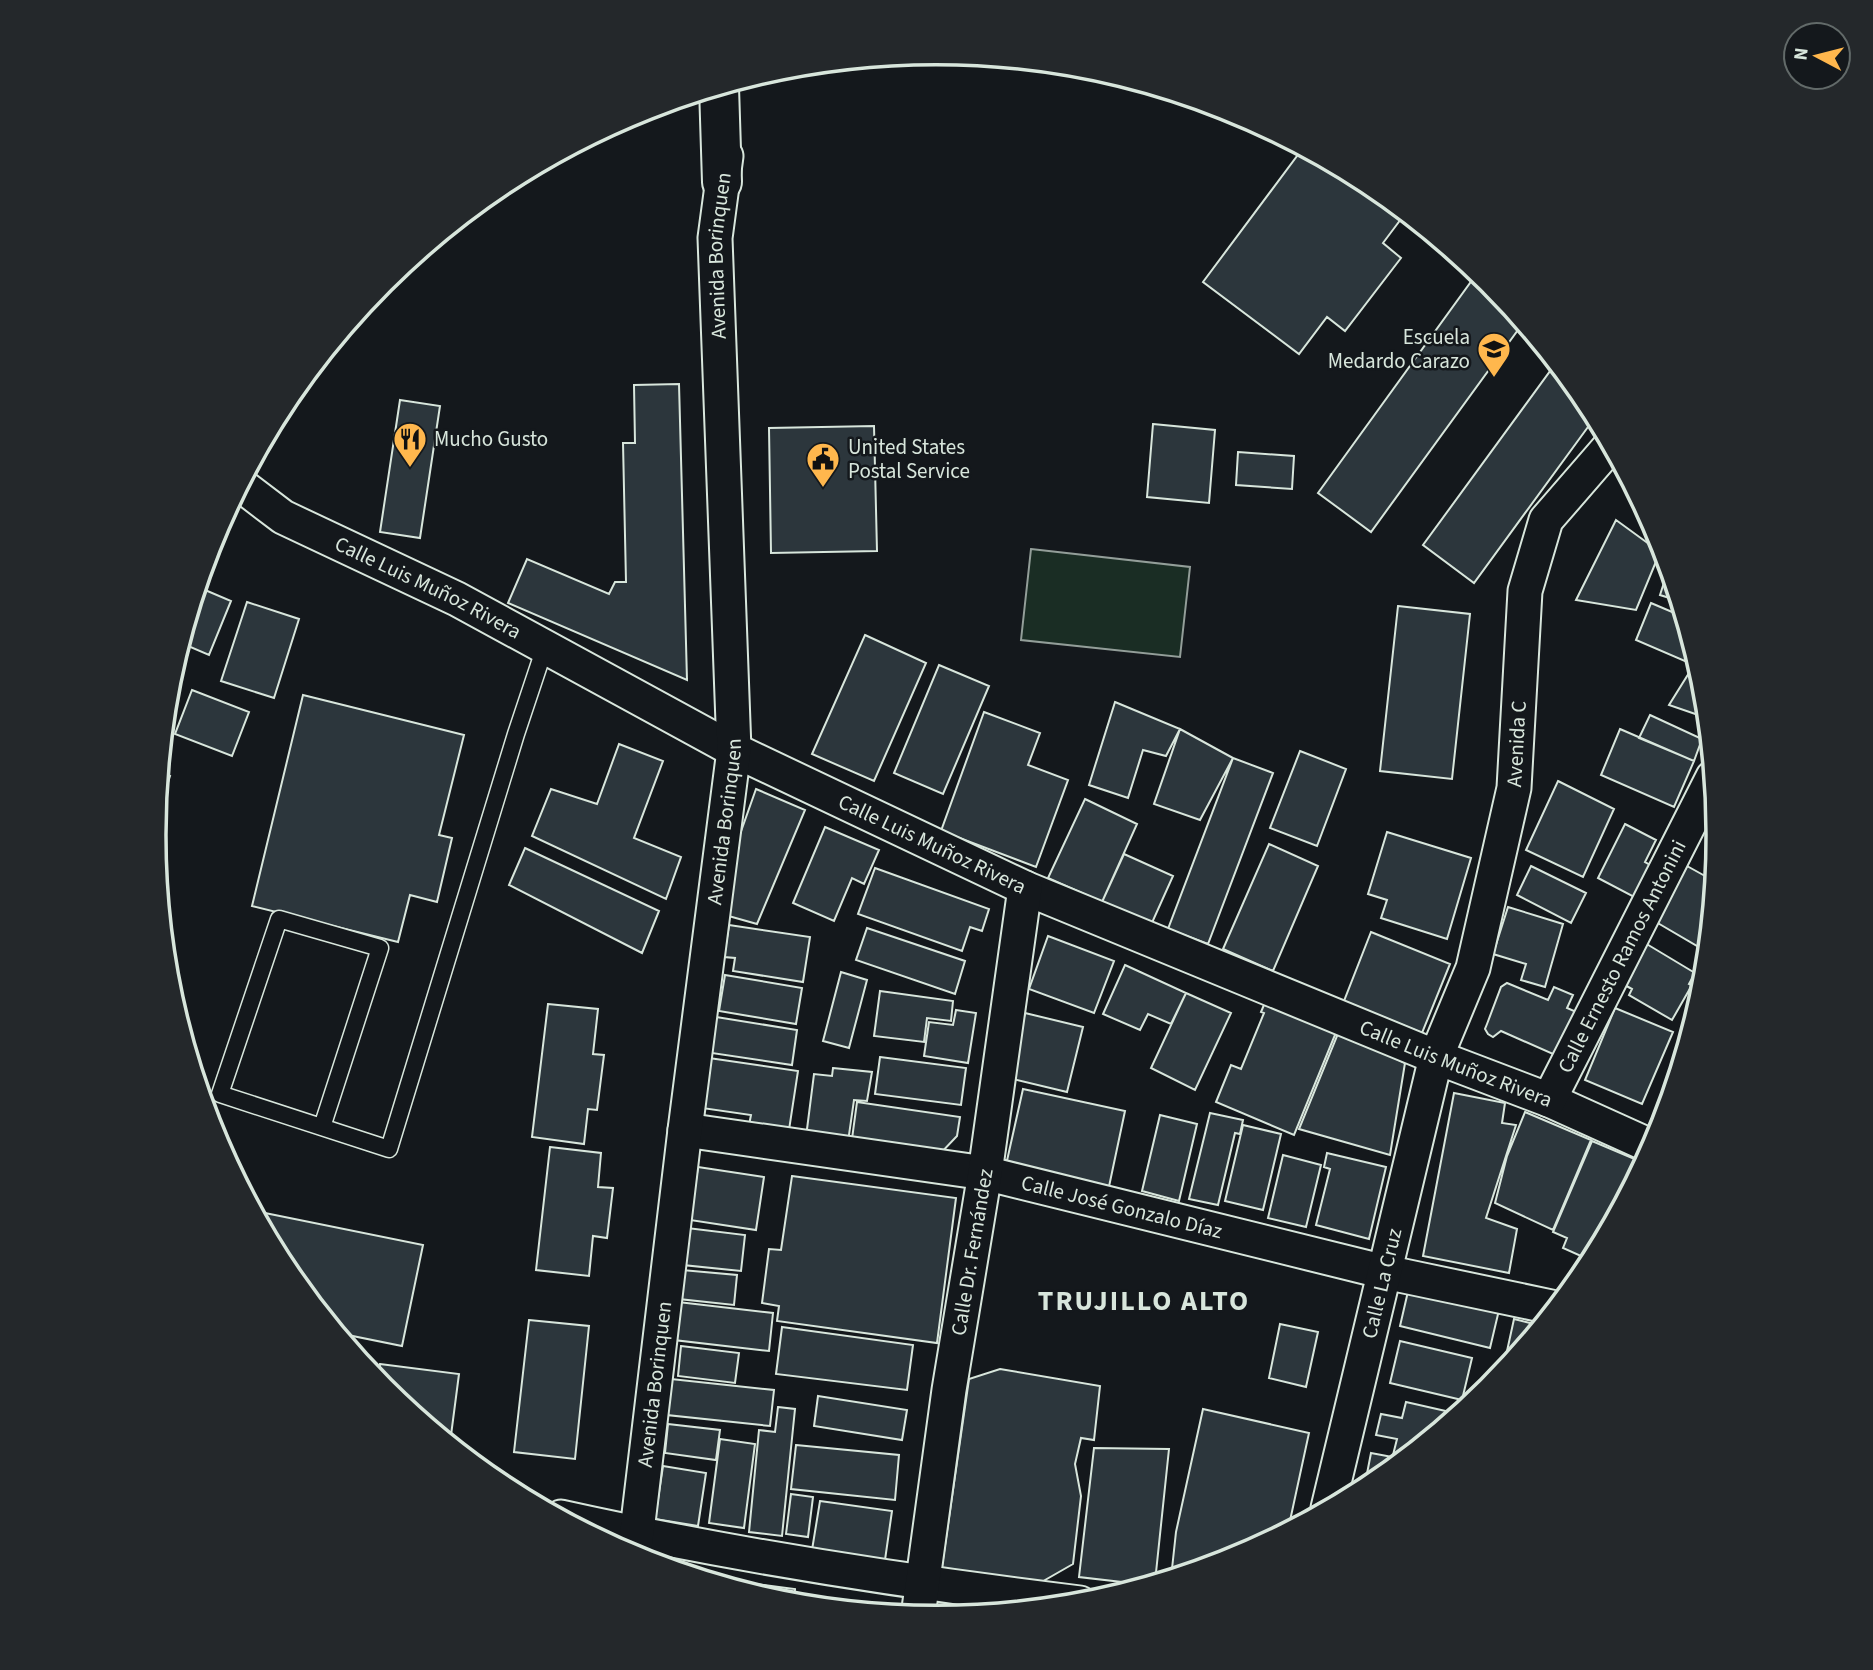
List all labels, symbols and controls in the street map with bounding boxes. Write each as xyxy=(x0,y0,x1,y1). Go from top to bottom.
north arrow xyxy=(1782,21,1852,91)
text: N xyxy=(1787,46,1816,62)
street label: Avenida Borinquen xyxy=(700,171,739,340)
place label: Escuela Medardo Carazo xyxy=(1328,322,1470,376)
school or university icon: Escuela Medardo Carazo xyxy=(1475,330,1513,379)
restaurant icon: Mucho Gusto xyxy=(391,420,429,469)
place label: Mucho Gusto xyxy=(434,424,548,454)
place label: United States Postal Service xyxy=(848,432,970,486)
public building icon: United States Postal Service xyxy=(804,440,842,489)
street label: Calle Luis Muñoz Rivera xyxy=(330,528,527,646)
street label: Avenida C xyxy=(1499,700,1534,788)
street label: Avenida Borinquen xyxy=(699,738,749,906)
street label: Calle Luis Muñoz Rivera xyxy=(833,787,1031,901)
street label: Calle Ernesto Ramos Antonini xyxy=(1550,835,1694,1078)
street label: Calle Luis Muñoz Rivera xyxy=(1355,1012,1557,1115)
street label: Calle Dr. Fernández xyxy=(943,1166,1001,1338)
street label: Calle José Gonzalo Díaz xyxy=(1018,1168,1226,1246)
street label: Calle La Cruz xyxy=(1354,1225,1410,1342)
district label: TRUJILLO ALTO xyxy=(1038,1281,1250,1321)
street label: Avenida Borinquen xyxy=(630,1299,679,1469)

